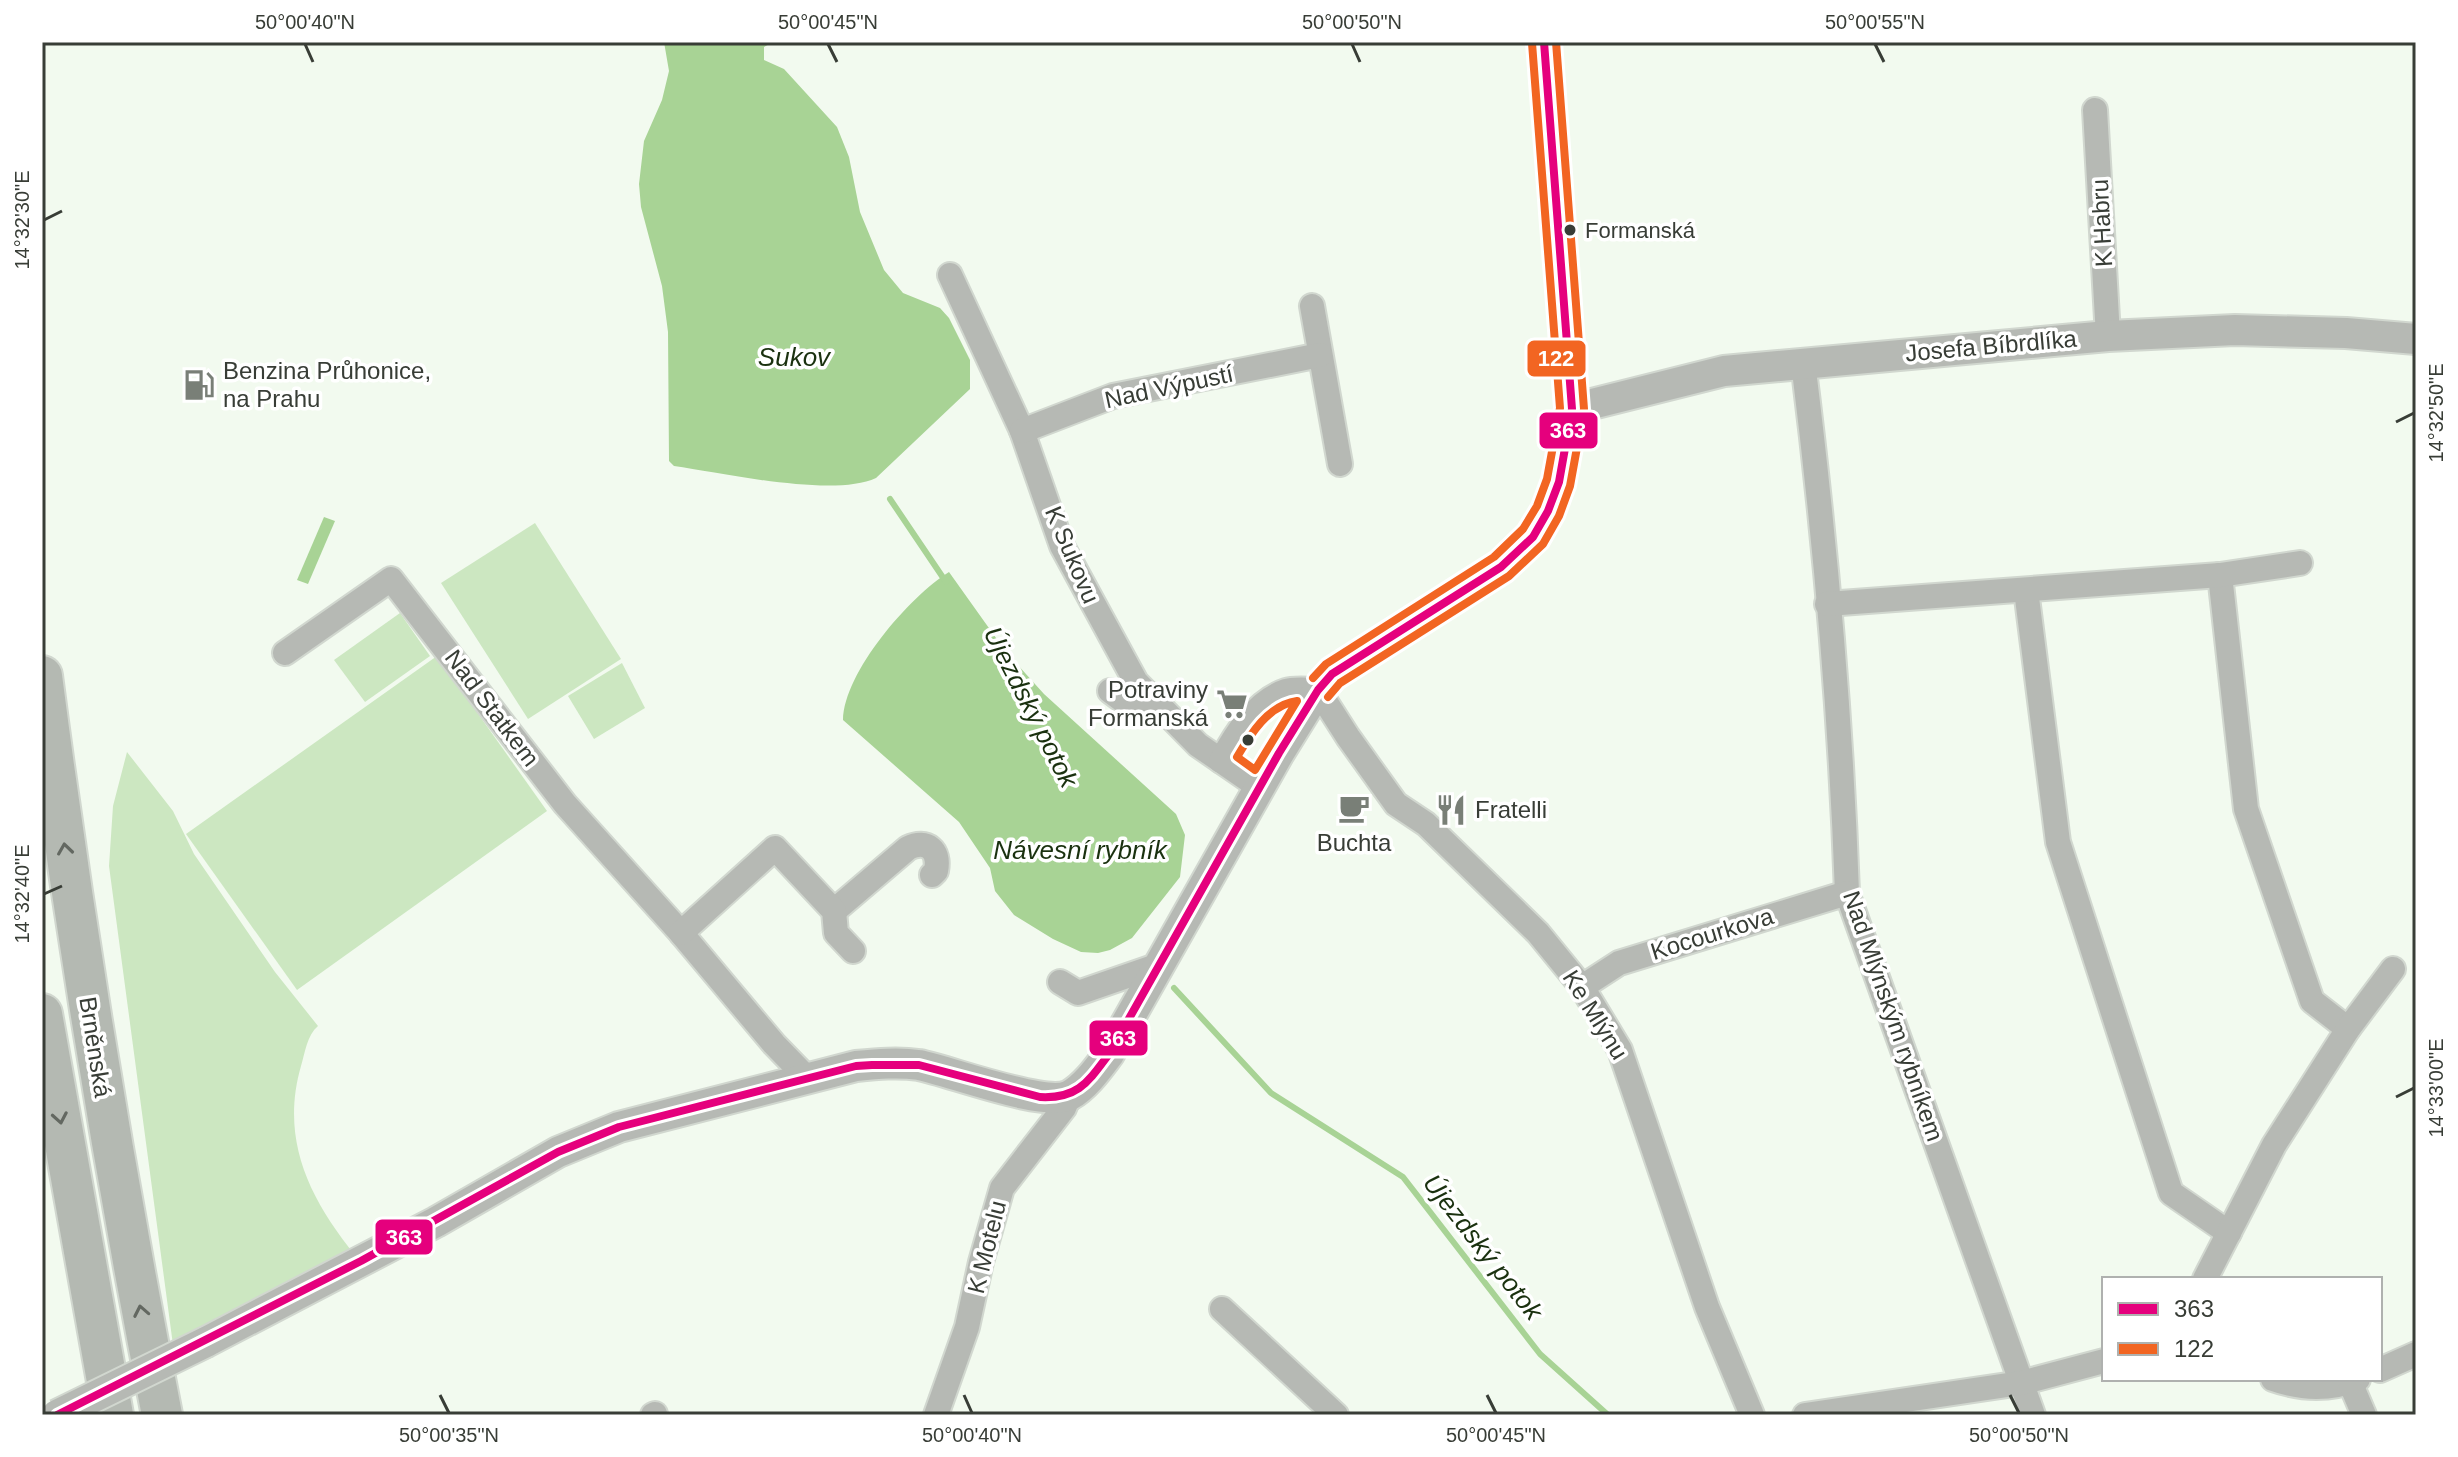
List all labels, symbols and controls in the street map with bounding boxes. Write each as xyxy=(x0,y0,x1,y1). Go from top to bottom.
text: 50°00'40"N xyxy=(255,11,355,33)
text: 50°00'45"N xyxy=(778,11,878,33)
text: 50°00'50"N xyxy=(1302,11,1402,33)
text: 50°00'55"N xyxy=(1825,11,1925,33)
text: 14°32'30"E xyxy=(11,171,33,270)
street label: K Habru xyxy=(2086,178,2117,268)
place label: Formanská xyxy=(1585,218,1696,243)
marker: Formanská xyxy=(1562,222,1578,238)
street label: Josefa Bíbrdlíka xyxy=(1904,324,2078,366)
line badge: 122 xyxy=(1526,339,1587,378)
water label: Sukov xyxy=(758,342,832,372)
text: 122 xyxy=(1538,346,1574,371)
place label: Benzina Průhonice, na Prahu xyxy=(223,357,431,412)
street label: Nad Výpustí xyxy=(1102,360,1236,413)
text: 14°32'50"E xyxy=(2425,364,2447,463)
fuel station icon: Benzina Průhonice, na Prahu xyxy=(182,368,216,402)
line badge: 363 xyxy=(1538,411,1599,450)
text: 363 xyxy=(1550,418,1586,443)
street label: K Sukovu xyxy=(1040,502,1105,607)
water label: Újezdský potok xyxy=(978,622,1085,794)
street label: Nad Statkem xyxy=(440,644,545,771)
place label: Potraviny Formanská xyxy=(1088,676,1209,731)
supermarket icon: Potraviny Formanská xyxy=(1215,687,1249,721)
unlabelled marker xyxy=(1240,732,1256,748)
cafe icon: Buchta xyxy=(1337,791,1371,825)
restaurant icon: Fratelli xyxy=(1434,793,1468,827)
place label: Fratelli xyxy=(1475,796,1547,823)
place label: Buchta xyxy=(1317,829,1392,856)
water label: Návesní rybník xyxy=(993,835,1169,865)
one-way arrow xyxy=(57,842,74,856)
text: 14°32'40"E xyxy=(11,845,33,944)
street label: Nad Mlýnským rybníkem xyxy=(1838,887,1949,1144)
street label: Kocourkova xyxy=(1647,902,1777,965)
street label: Ke Mlýnu xyxy=(1557,965,1633,1064)
street label: Brněnská xyxy=(74,995,117,1100)
line badge: 363 xyxy=(1088,1019,1149,1057)
text: 363 xyxy=(1100,1026,1136,1051)
text: 14°33'00"E xyxy=(2425,1039,2447,1138)
one-way arrow xyxy=(50,1112,67,1125)
water label: Újezdský potok xyxy=(1417,1168,1550,1327)
street label: K Motelu xyxy=(962,1198,1011,1296)
line badge: 363 xyxy=(374,1218,434,1256)
text: 363 xyxy=(386,1225,422,1250)
legend xyxy=(2102,1277,2382,1381)
text: 363 xyxy=(2174,1295,2214,1322)
one-way arrow xyxy=(133,1305,150,1318)
text: 122 xyxy=(2174,1335,2214,1362)
text: 50°00'35"N xyxy=(399,1424,499,1446)
text: 50°00'40"N xyxy=(922,1424,1022,1446)
text: 50°00'45"N xyxy=(1446,1424,1546,1446)
text: 50°00'50"N xyxy=(1969,1424,2069,1446)

